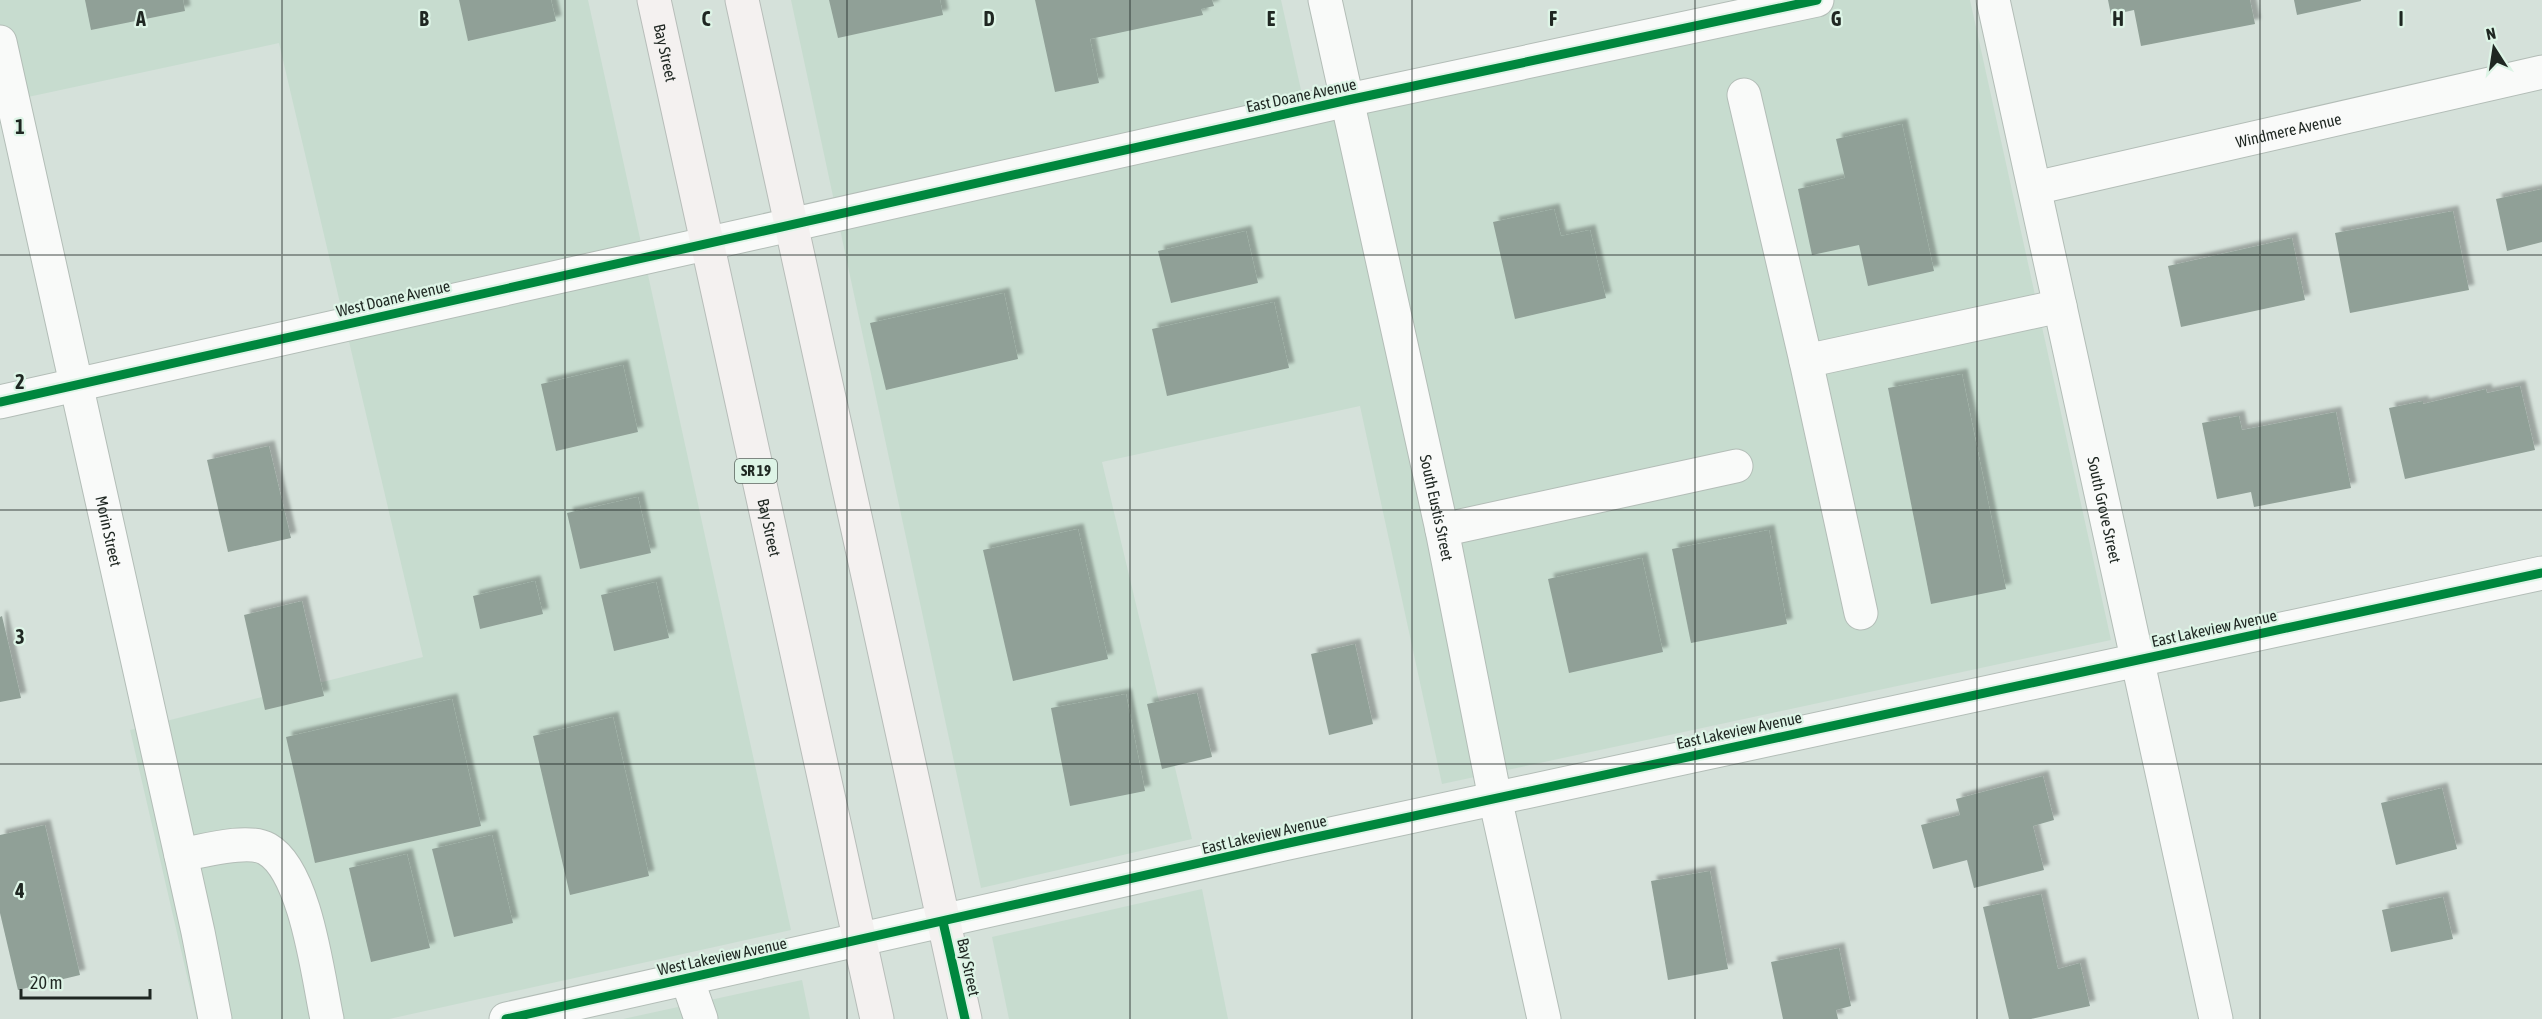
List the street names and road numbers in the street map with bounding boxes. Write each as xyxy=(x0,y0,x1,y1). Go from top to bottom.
street label: Bay Street xyxy=(650,22,681,84)
street label: East Doane Avenue xyxy=(1244,75,1358,115)
street label: Windmere Avenue xyxy=(2234,109,2343,151)
street label: West Doane Avenue xyxy=(334,276,452,320)
street label: South Eustis Street xyxy=(1417,453,1457,563)
street label: South Grove Street xyxy=(2084,455,2125,565)
road number: SR 19 xyxy=(735,459,777,483)
street label: Morin Street xyxy=(92,494,125,568)
street label: Bay Street xyxy=(754,497,785,559)
street label: East Lakeview Avenue xyxy=(2150,606,2278,650)
street label: East Lakeview Avenue xyxy=(1675,708,1803,752)
street label: East Lakeview Avenue xyxy=(1200,811,1328,857)
street label: West Lakeview Avenue xyxy=(656,934,788,978)
street label: Bay Street xyxy=(953,936,984,998)

